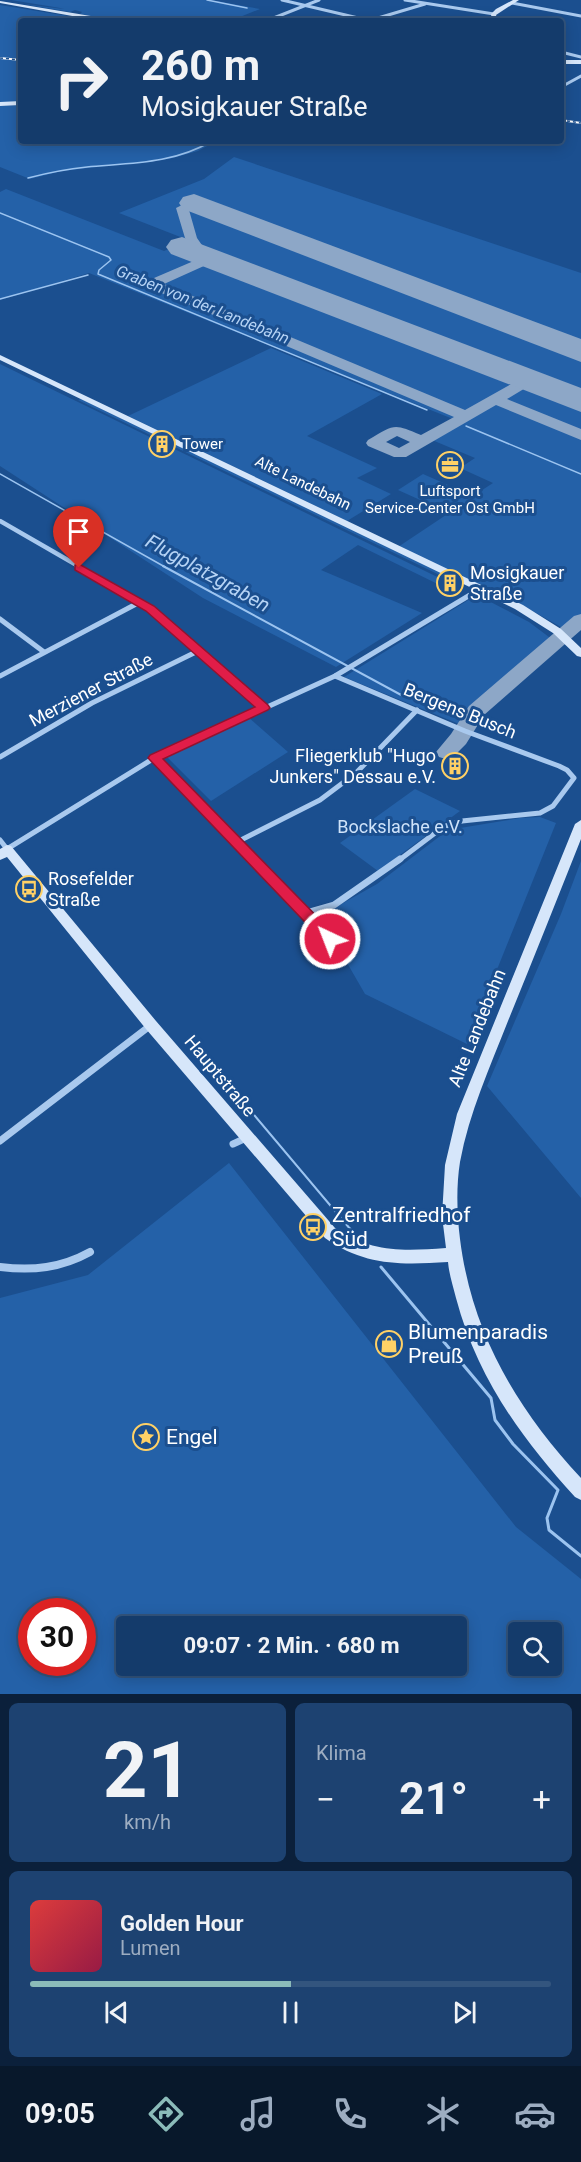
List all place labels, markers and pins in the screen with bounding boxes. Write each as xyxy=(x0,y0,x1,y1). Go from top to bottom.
building icon: Tower xyxy=(147,429,177,459)
place label: Tower xyxy=(182,435,223,453)
office icon: Luftsport Service-Center Ost GmbH xyxy=(435,450,465,480)
place label: Luftsport Service-Center Ost GmbH xyxy=(365,482,535,517)
pin xyxy=(53,506,104,568)
place label: Mosigkauer Straße xyxy=(470,562,564,604)
building icon: Mosigkauer Straße xyxy=(435,568,465,598)
place label: Fliegerklub "Hugo Junkers" Dessau e.V. xyxy=(269,745,436,787)
building icon: Fliegerklub "Hugo Junkers" Dessau e.V. xyxy=(440,751,470,781)
place label: Rosefelder Straße xyxy=(48,868,134,910)
bus stop icon: Rosefelder Straße xyxy=(14,874,44,904)
place label: Zentralfriedhof Süd xyxy=(332,1203,471,1251)
bus stop icon: Zentralfriedhof Süd xyxy=(298,1212,328,1242)
place label: Blumenparadis Preuß xyxy=(408,1320,548,1368)
shop icon: Blumenparadis Preuß xyxy=(374,1329,404,1359)
place icon: Engel xyxy=(131,1422,161,1452)
place label: Engel xyxy=(166,1425,218,1449)

